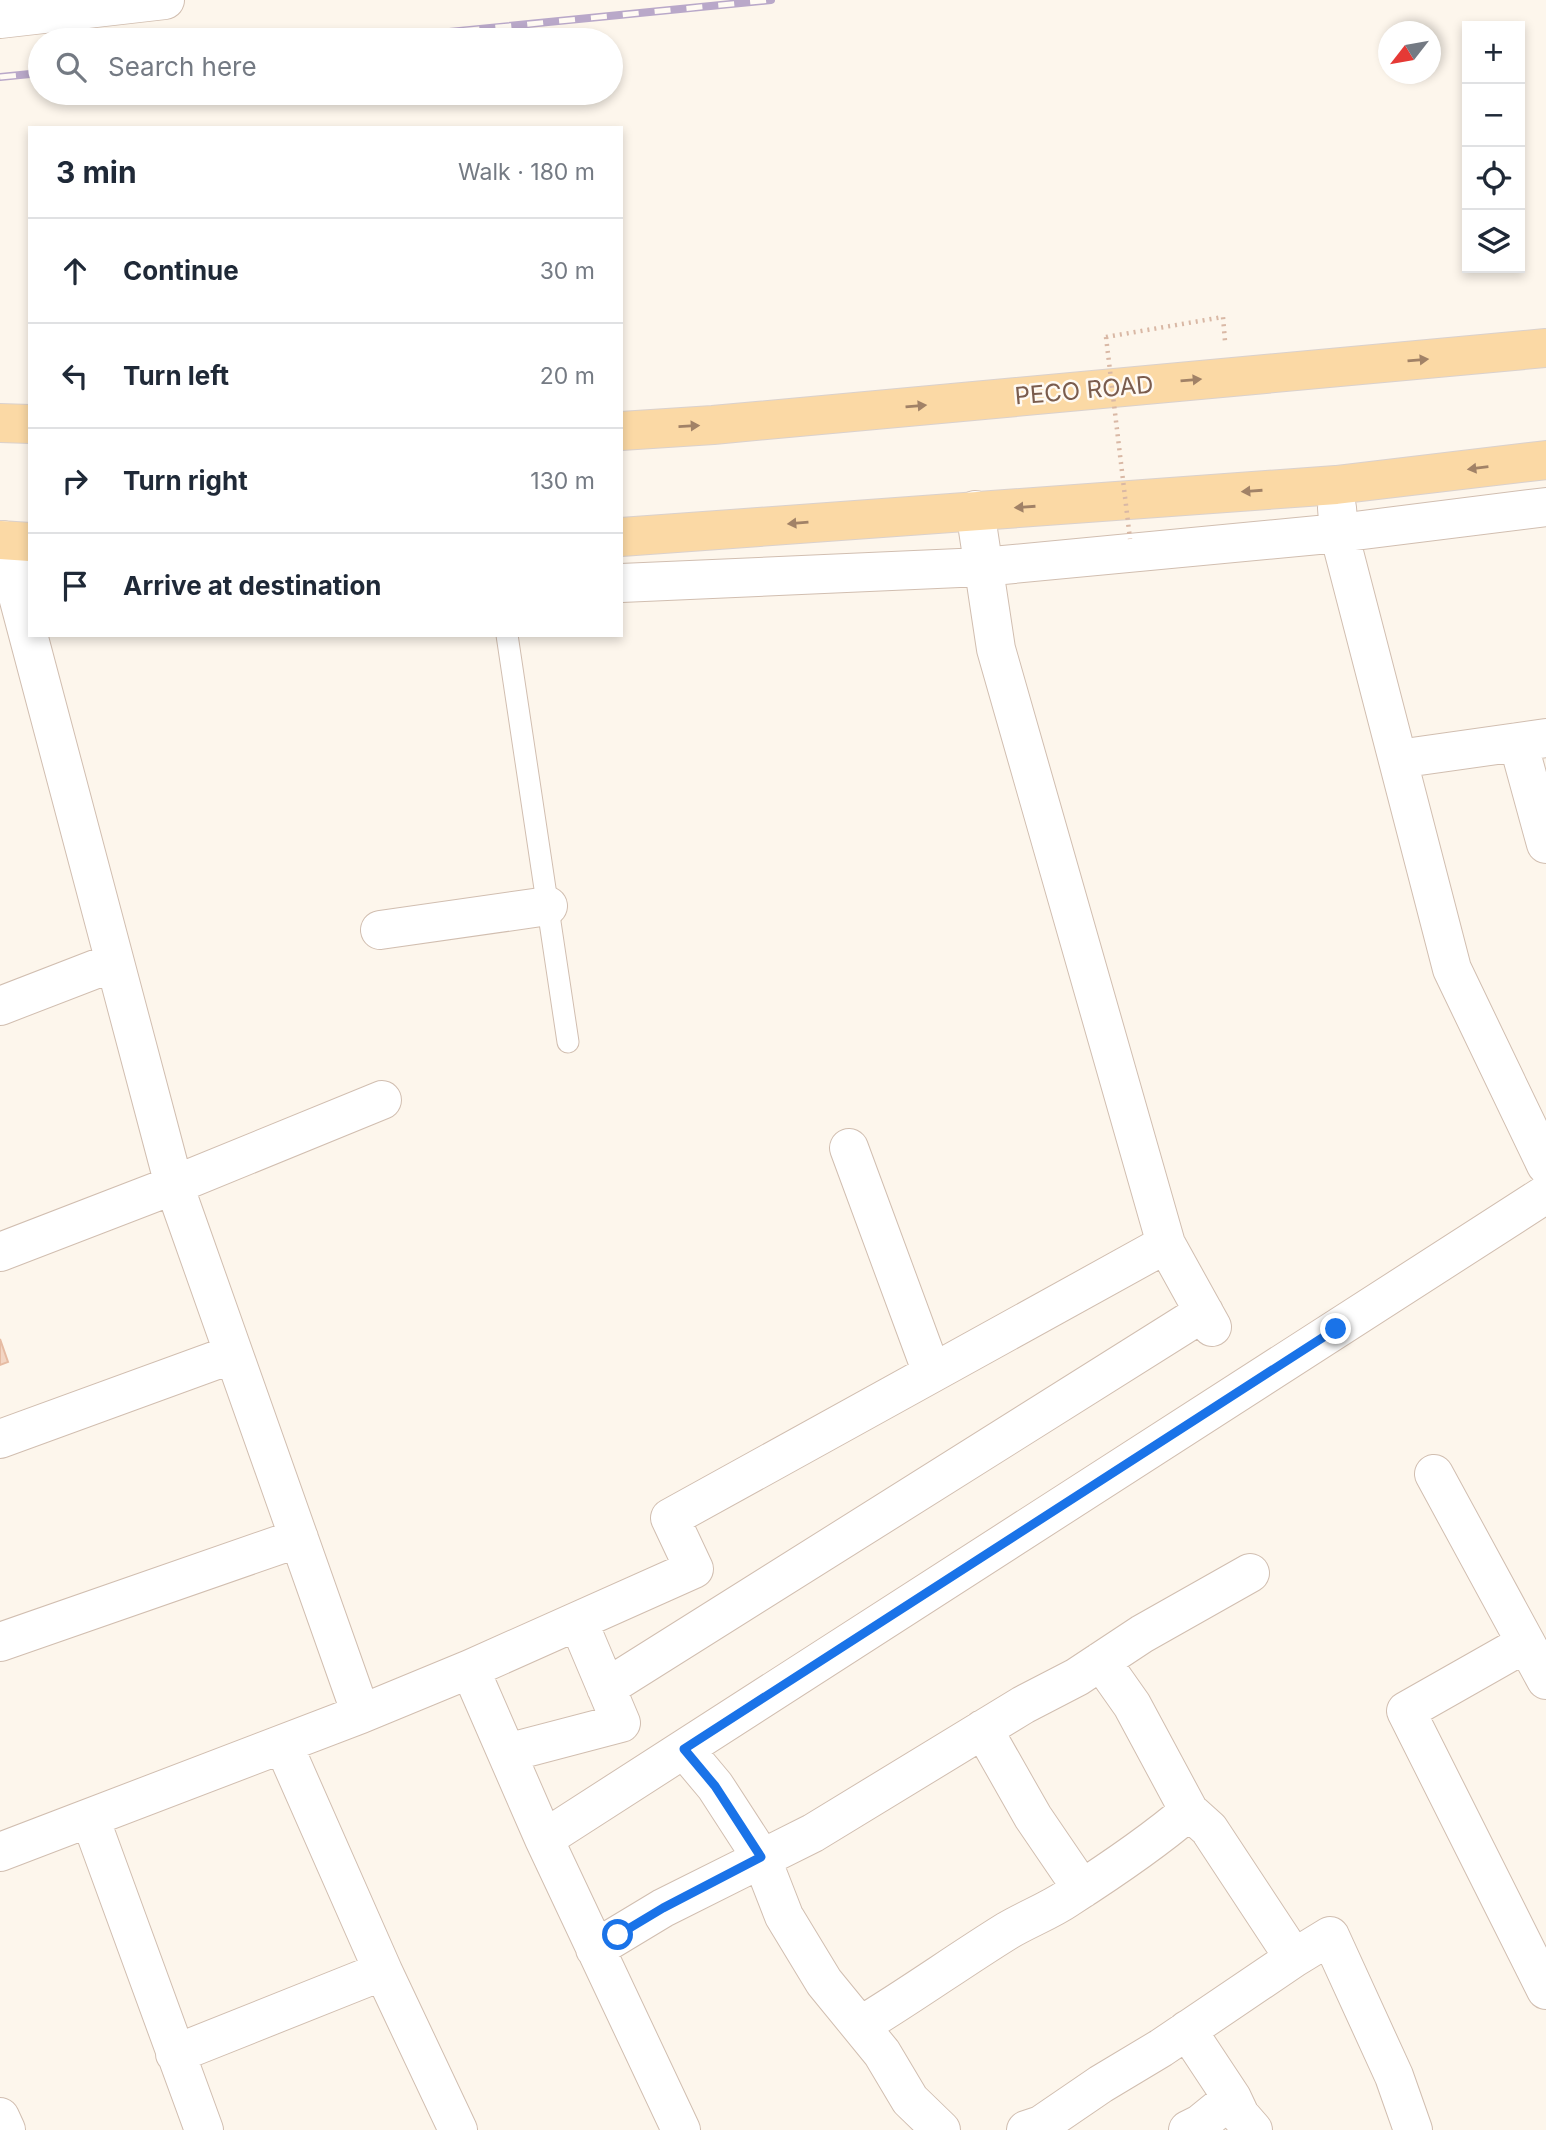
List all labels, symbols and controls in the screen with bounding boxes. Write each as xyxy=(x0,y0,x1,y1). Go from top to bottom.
north arrow xyxy=(1378,21,1441,84)
map controls xyxy=(1462,21,1525,273)
button: + xyxy=(1462,21,1525,84)
search box xyxy=(28,28,623,105)
icon: search xyxy=(52,48,90,86)
text: Search here xyxy=(108,51,257,82)
button: − xyxy=(1462,84,1525,147)
button: locate xyxy=(1462,147,1525,210)
text: 3 min xyxy=(56,154,137,190)
text: Walk · 180 m xyxy=(458,158,595,186)
button: layers xyxy=(1462,210,1525,273)
icon: ahead xyxy=(56,252,94,290)
text: Continue xyxy=(123,255,239,286)
text: 30 m xyxy=(540,257,595,285)
one-way arrow xyxy=(1407,354,1429,365)
icon: left xyxy=(56,357,94,395)
text: Turn left xyxy=(123,360,229,391)
text: 20 m xyxy=(540,362,595,390)
street label: PECO ROAD xyxy=(1013,369,1155,411)
one-way arrow xyxy=(1180,374,1202,385)
one-way arrow xyxy=(905,400,927,411)
one-way arrow xyxy=(679,421,701,432)
icon: right xyxy=(56,462,94,500)
one-way arrow xyxy=(1467,463,1489,474)
text: Turn right xyxy=(123,465,248,496)
text: 130 m xyxy=(530,467,595,495)
one-way arrow xyxy=(1241,486,1263,497)
one-way arrow xyxy=(1014,502,1036,513)
one-way arrow xyxy=(787,518,809,529)
icon: arrive xyxy=(56,567,94,605)
text: Arrive at destination xyxy=(123,570,382,601)
route end xyxy=(1320,1313,1351,1344)
route start xyxy=(602,1919,633,1950)

